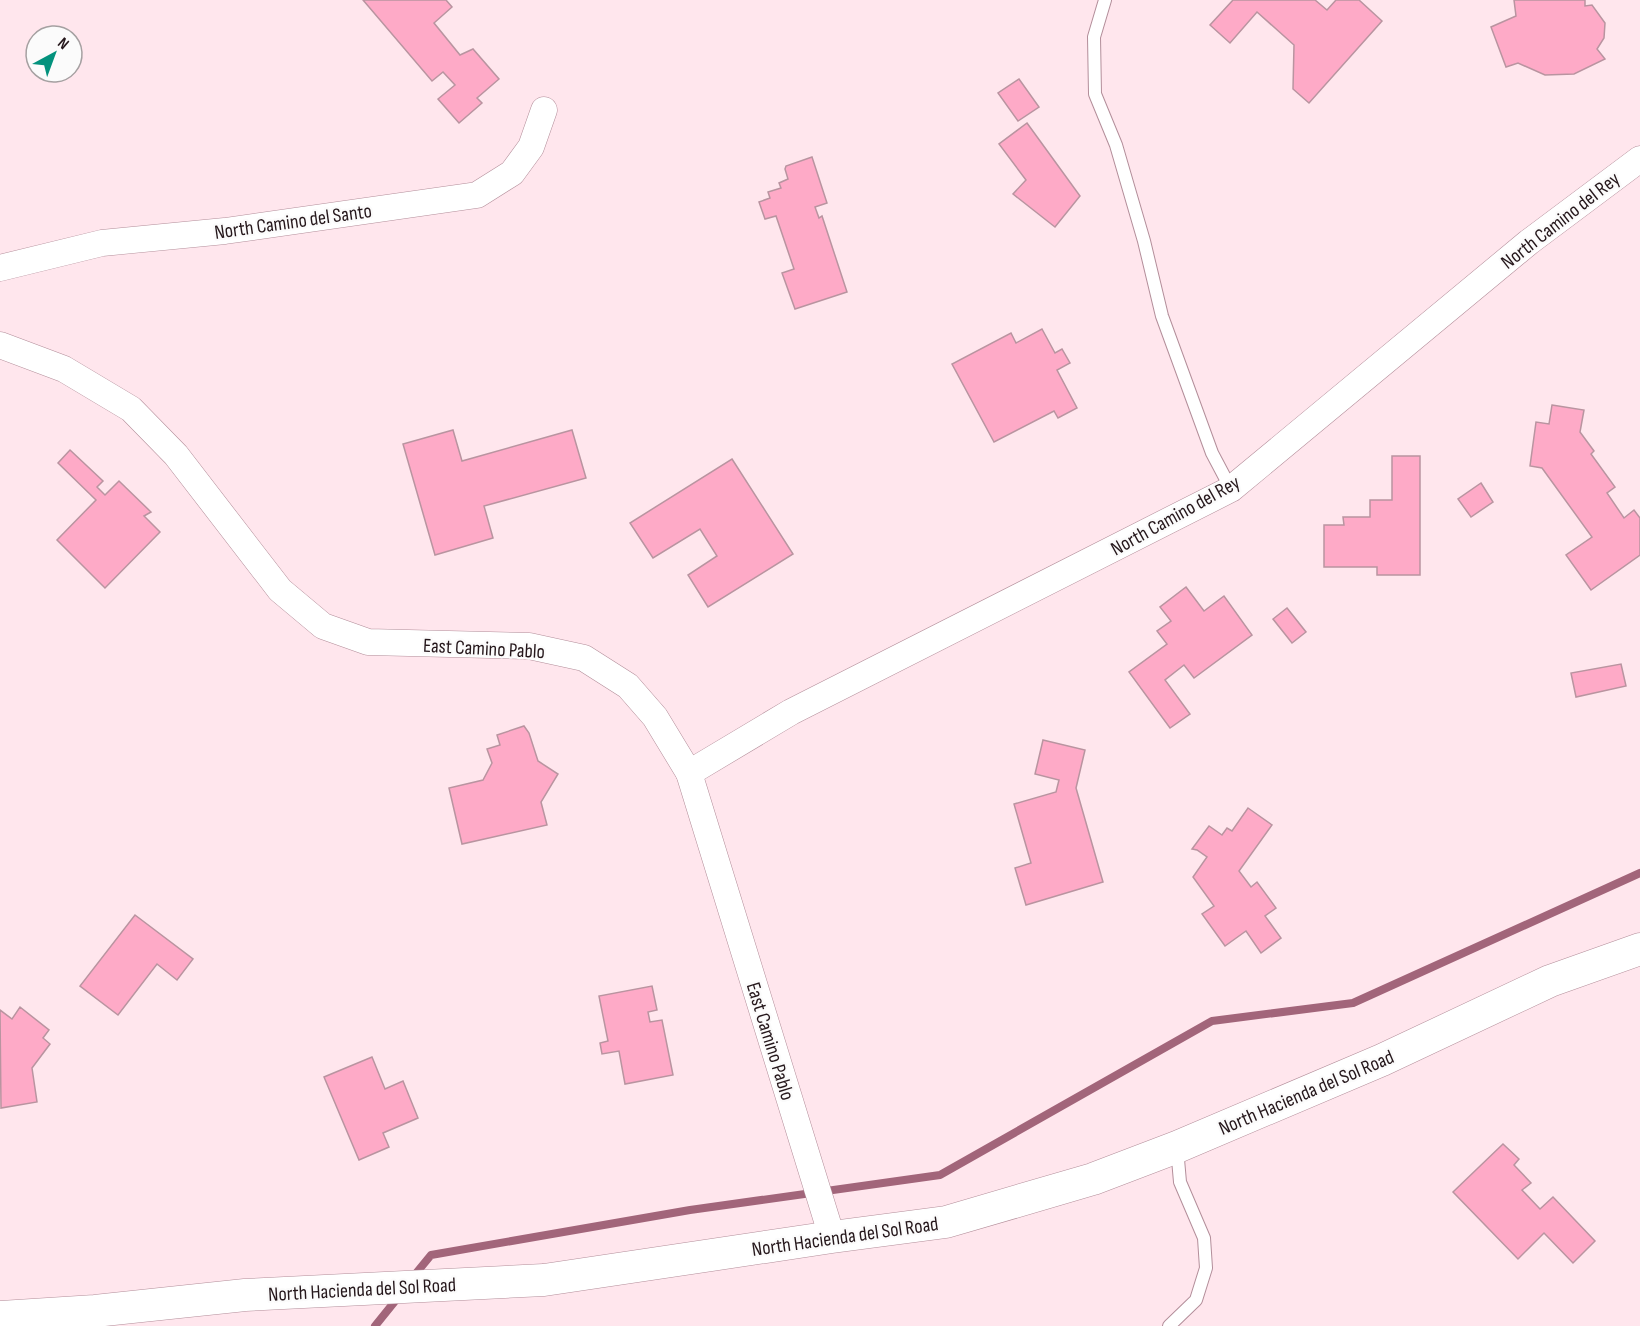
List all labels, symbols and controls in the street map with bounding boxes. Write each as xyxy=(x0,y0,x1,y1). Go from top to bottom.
north arrow xyxy=(24,24,84,84)
text: N xyxy=(53,34,72,54)
street label: North Camino del Rey xyxy=(1497,167,1625,275)
street label: North Camino del Santo xyxy=(213,199,373,245)
street label: North Camino del Rey xyxy=(1107,470,1244,561)
street label: East Camino Pablo xyxy=(422,634,545,664)
street label: East Camino Pablo xyxy=(741,979,799,1103)
street label: North Hacienda del Sol Road xyxy=(1215,1045,1398,1141)
street label: North Hacienda del Sol Road xyxy=(750,1212,940,1262)
street label: North Hacienda del Sol Road xyxy=(268,1273,457,1307)

